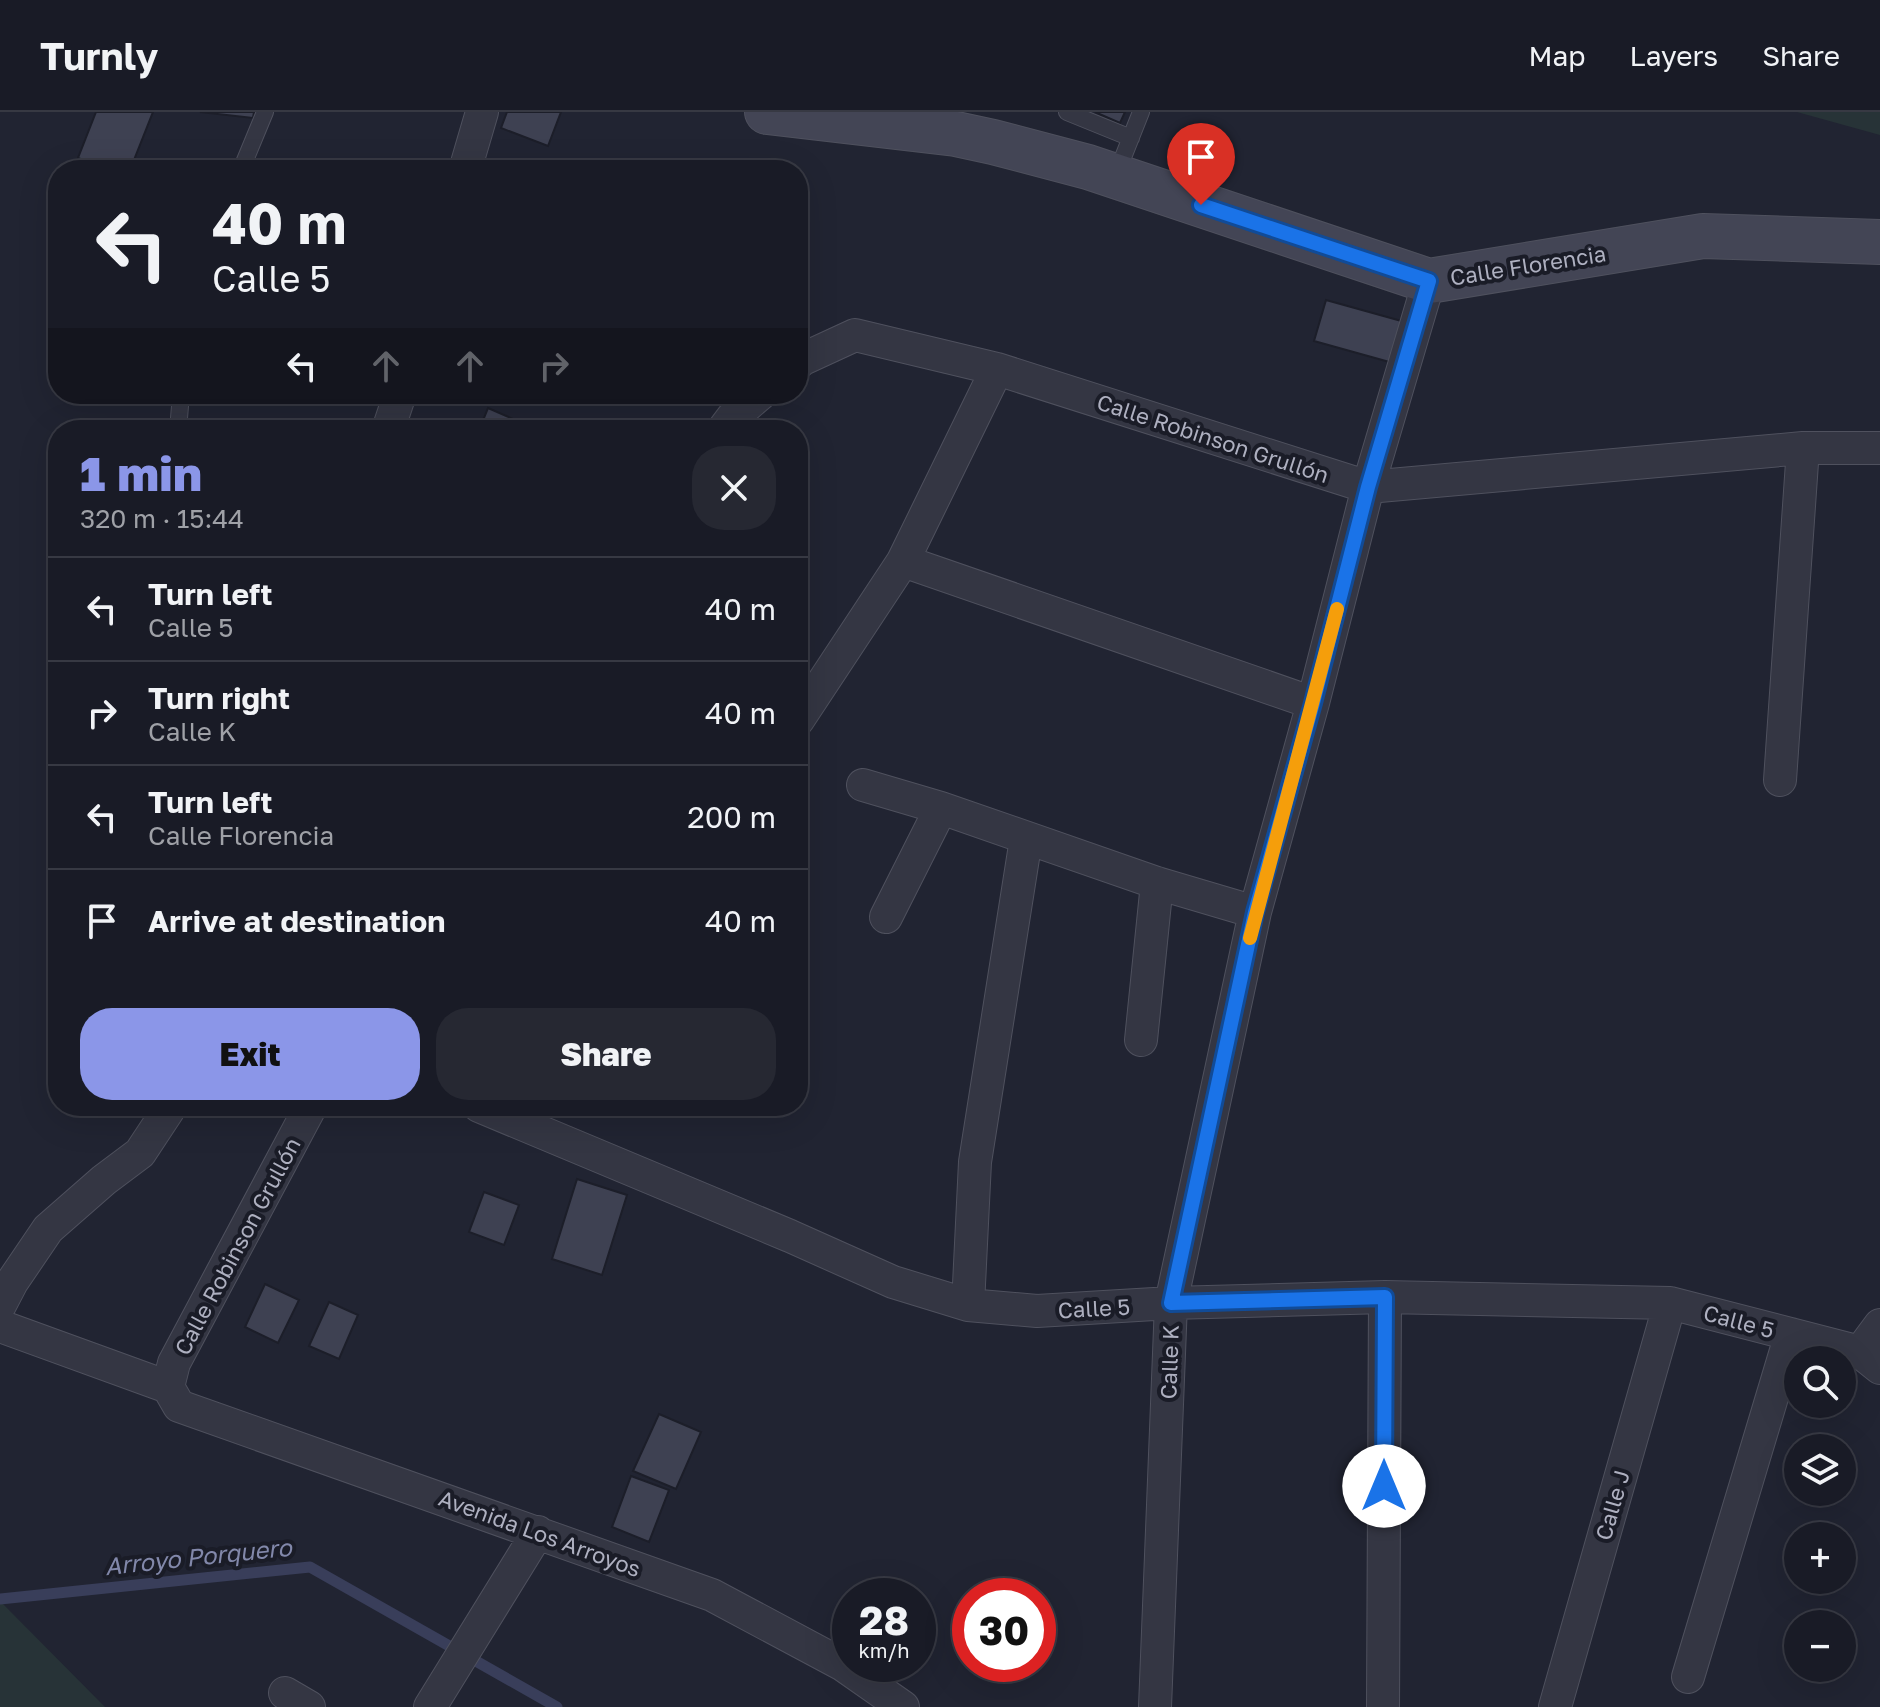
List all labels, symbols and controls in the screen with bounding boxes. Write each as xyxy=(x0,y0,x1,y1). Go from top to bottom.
text: Turnly xyxy=(40,33,158,78)
text: Map xyxy=(1528,39,1586,72)
text: Layers xyxy=(1630,39,1718,72)
text: Share xyxy=(1762,39,1840,72)
pin xyxy=(1167,123,1235,205)
icon: arrive xyxy=(1179,135,1223,179)
text: 40 m xyxy=(212,189,346,256)
icon: left xyxy=(80,192,184,296)
street label: Calle Florencia xyxy=(1448,239,1608,291)
text: Calle 5 xyxy=(212,257,330,300)
icon: left xyxy=(280,344,324,388)
icon: ahead xyxy=(364,344,408,388)
icon: ahead xyxy=(448,344,492,388)
icon: right xyxy=(532,344,576,388)
street label: Calle Robinson Grullón xyxy=(1094,388,1332,488)
text: 1 min xyxy=(80,444,202,502)
button: close xyxy=(692,446,776,530)
text: 320 m · 15:44 xyxy=(80,503,244,534)
text: Turn left xyxy=(148,576,273,612)
icon: left xyxy=(80,587,124,631)
text: 40 m xyxy=(705,591,776,627)
text: Calle 5 xyxy=(148,612,233,643)
text: Turn right xyxy=(148,680,290,716)
icon: right xyxy=(80,691,124,735)
text: 40 m xyxy=(705,695,776,731)
text: Calle K xyxy=(148,716,236,747)
text: Turn left xyxy=(148,784,273,820)
icon: left xyxy=(80,795,124,839)
text: 200 m xyxy=(687,799,776,835)
text: Calle Florencia xyxy=(148,820,334,851)
icon: arrive xyxy=(80,899,124,943)
text: Arrive at destination xyxy=(148,903,445,939)
text: 40 m xyxy=(705,903,776,939)
button: Exit xyxy=(80,1008,420,1100)
button: Share xyxy=(436,1008,776,1100)
street label: Calle Robinson Grullón xyxy=(168,1133,306,1359)
street label: Calle 5 xyxy=(1057,1293,1131,1323)
street label: Calle 5 xyxy=(1701,1299,1777,1343)
street label: Calle K xyxy=(1154,1324,1184,1400)
map controls xyxy=(1784,1346,1856,1682)
button: search xyxy=(1784,1346,1856,1418)
button: layers xyxy=(1784,1434,1856,1506)
position arrow xyxy=(1342,1444,1426,1528)
street label: Calle J xyxy=(1589,1467,1635,1543)
street label: Avenida Los Arroyos xyxy=(435,1484,645,1582)
button: + xyxy=(1784,1522,1856,1594)
water label: Arroyo Porquero xyxy=(103,1532,294,1581)
speed limit sign: 30 xyxy=(952,1578,1056,1682)
text: 28 xyxy=(859,1596,909,1644)
button: − xyxy=(1784,1610,1856,1682)
text: km/h xyxy=(859,1638,909,1662)

